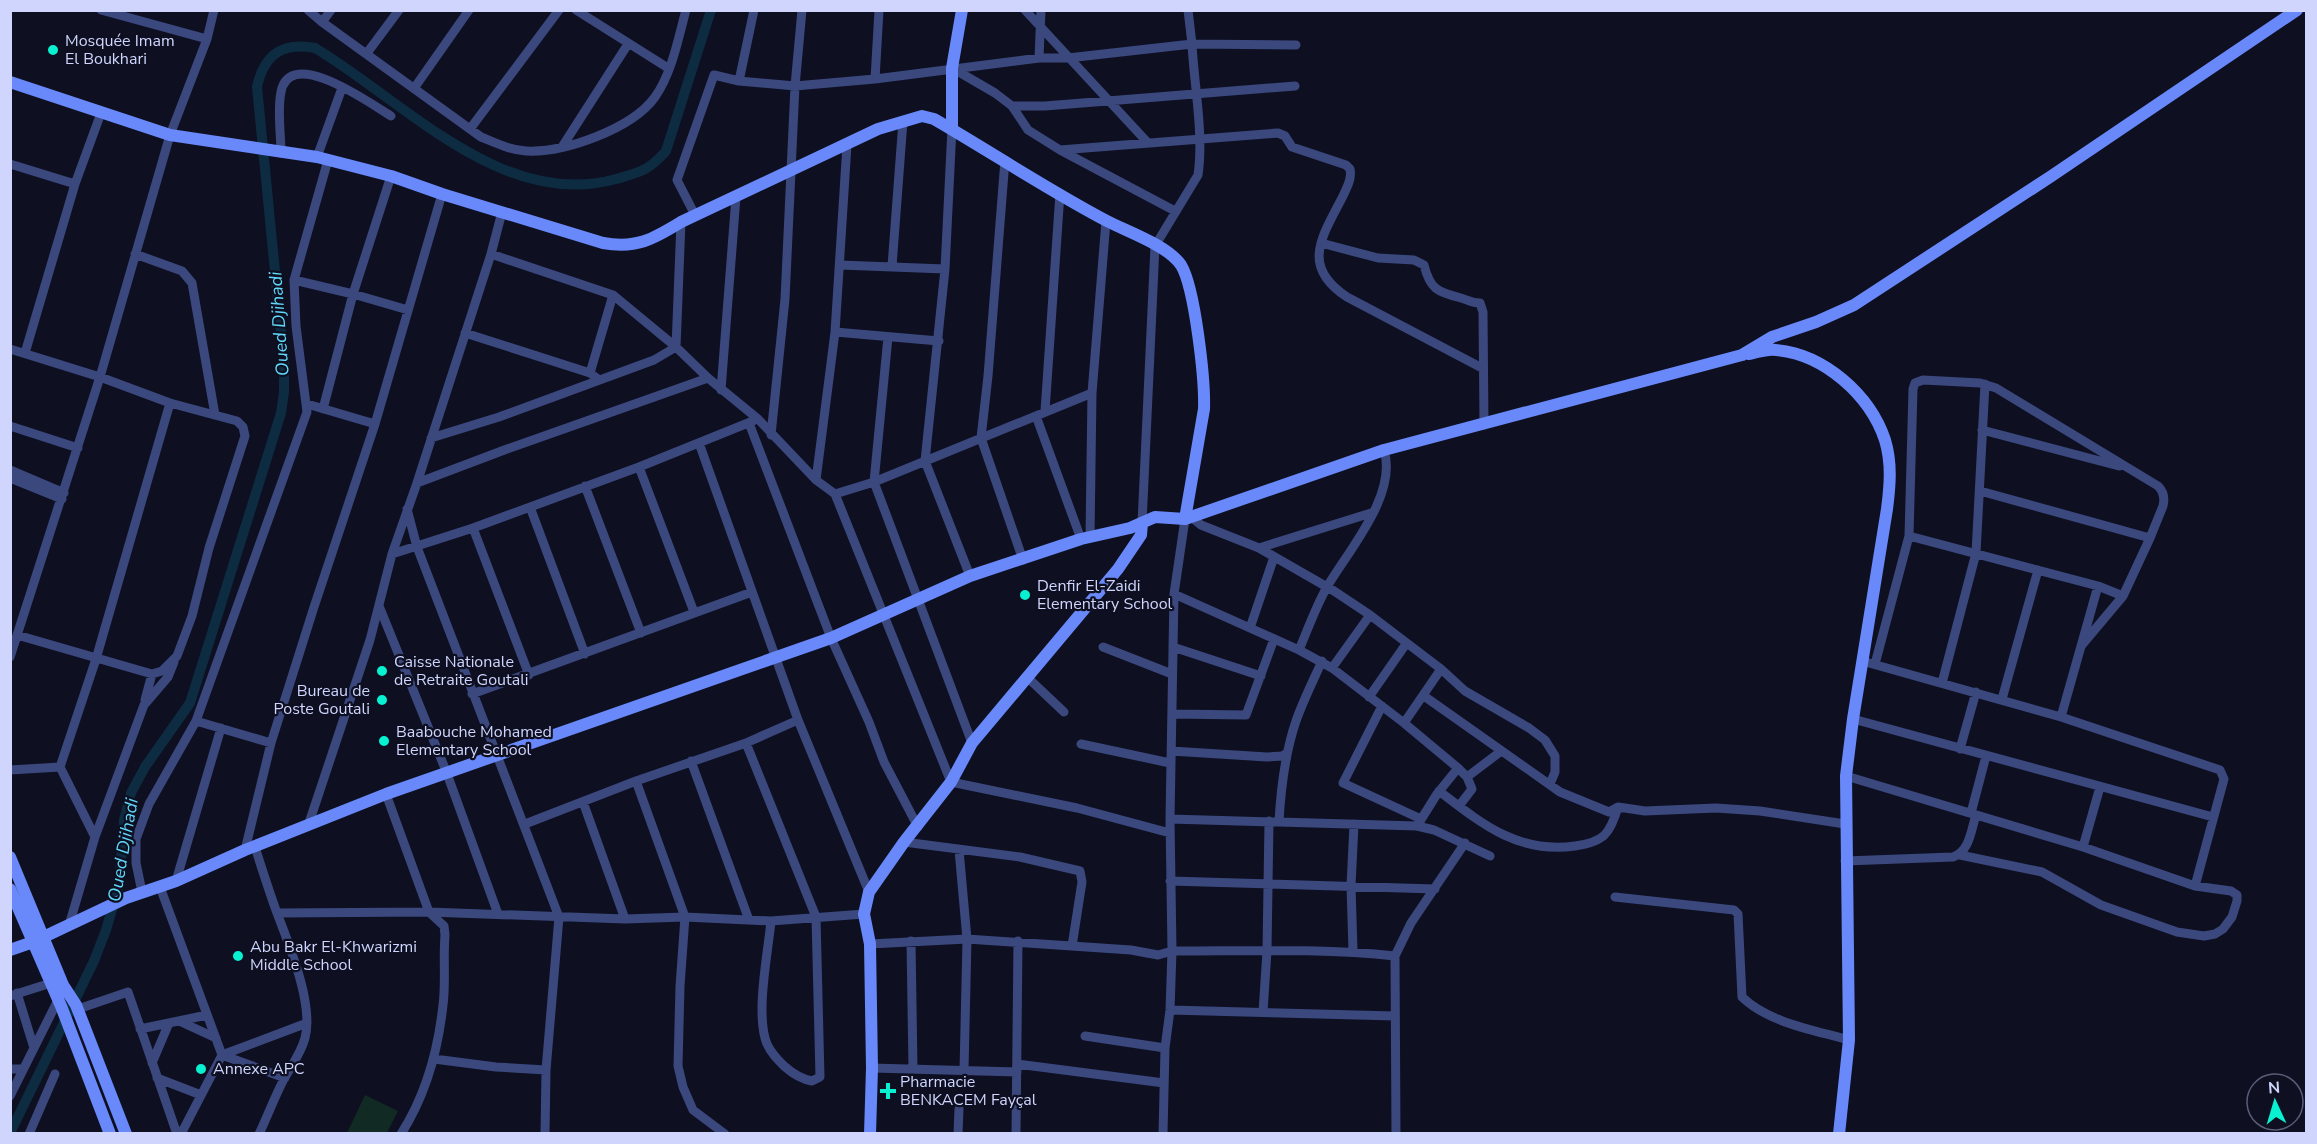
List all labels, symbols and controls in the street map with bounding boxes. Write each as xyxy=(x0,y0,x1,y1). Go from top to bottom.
place label: Mosquée Imam El Boukhari xyxy=(65,30,175,70)
marker: Mosquée Imam El Boukhari xyxy=(46,43,60,57)
water label: Oued Djihadi xyxy=(263,270,295,377)
place label: Denfir El-Zaidi Elementary School xyxy=(1037,575,1173,615)
marker: Denfir El-Zaidi Elementary School xyxy=(1018,588,1032,602)
place label: Caisse Nationale de Retraite Goutali xyxy=(394,651,529,691)
marker: Caisse Nationale de Retraite Goutali xyxy=(375,664,389,678)
place label: Bureau de Poste Goutali xyxy=(274,680,370,720)
marker: Bureau de Poste Goutali xyxy=(375,693,389,707)
place label: Baabouche Mohamed Elementary School xyxy=(396,721,552,761)
marker: Baabouche Mohamed Elementary School xyxy=(377,734,391,748)
water label: Oued Djihadi xyxy=(102,796,144,904)
place label: Abu Bakr El-Khwarizmi Middle School xyxy=(250,936,417,976)
marker: Abu Bakr El-Khwarizmi Middle School xyxy=(231,949,245,963)
place label: Annexe APC xyxy=(213,1058,305,1080)
marker: Annexe APC xyxy=(194,1062,208,1076)
place label: Pharmacie BENKACEM Fayçal xyxy=(900,1071,1037,1111)
north arrow xyxy=(2245,1072,2305,1132)
text: N xyxy=(2267,1077,2281,1099)
marker: Pharmacie BENKACEM Fayçal xyxy=(881,1084,895,1098)

